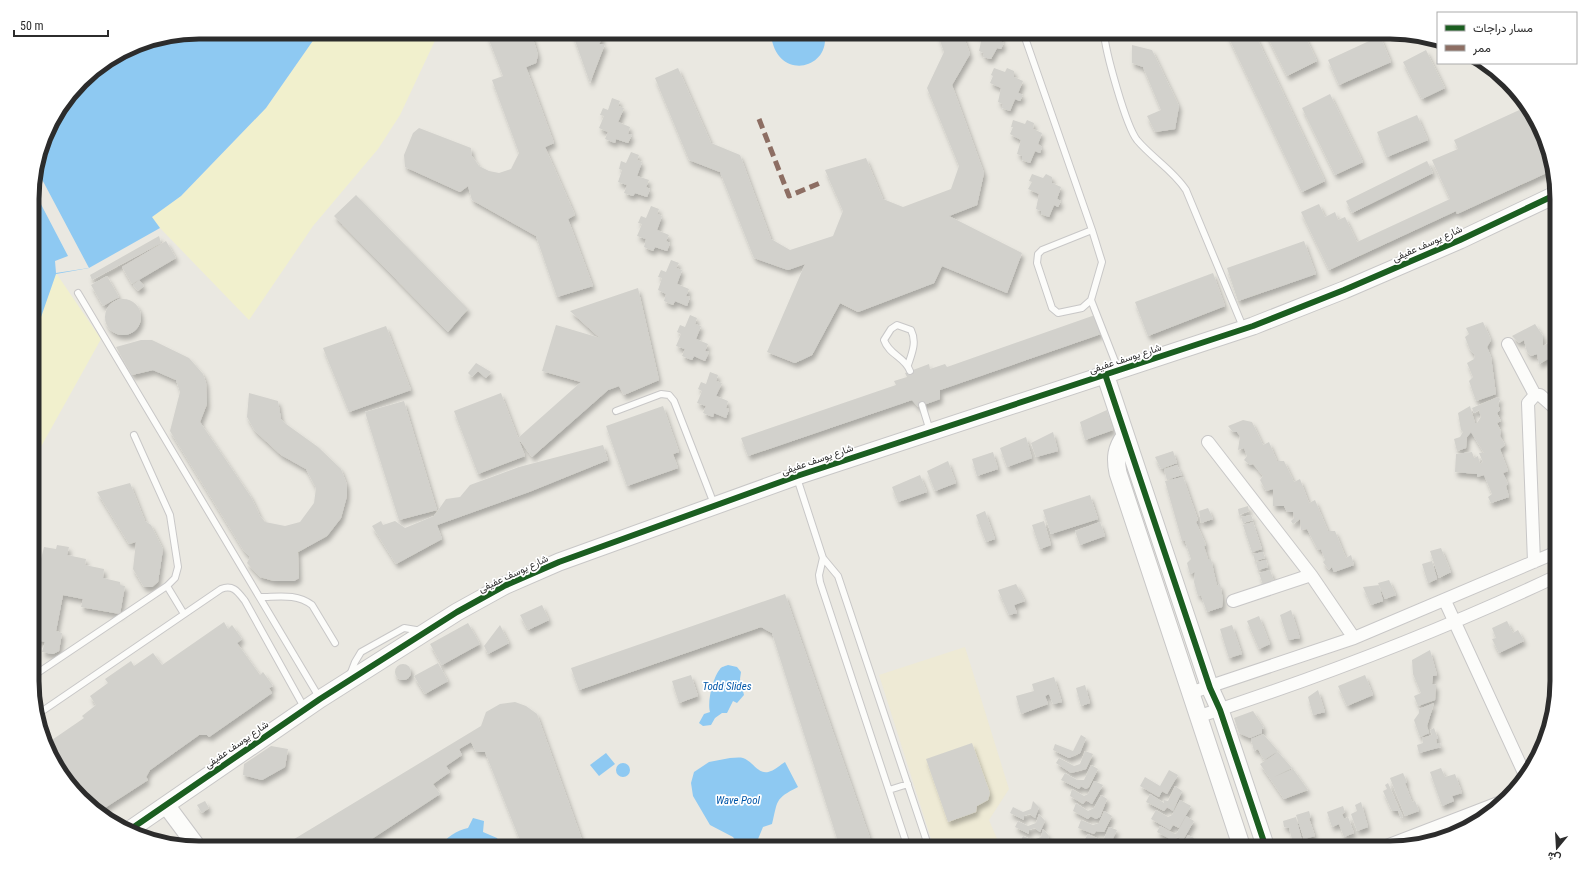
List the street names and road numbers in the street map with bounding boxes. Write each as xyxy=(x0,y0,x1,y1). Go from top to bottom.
street label: شارع يوسف عفيفى xyxy=(1391,223,1464,265)
street label: شارع يوسف عفيفى xyxy=(1088,342,1163,376)
street label: شارع يوسف عفيفى xyxy=(780,442,855,478)
street label: شارع يوسف عفيفى xyxy=(477,553,550,595)
street label: شارع يوسف عفيفى xyxy=(202,718,271,771)

